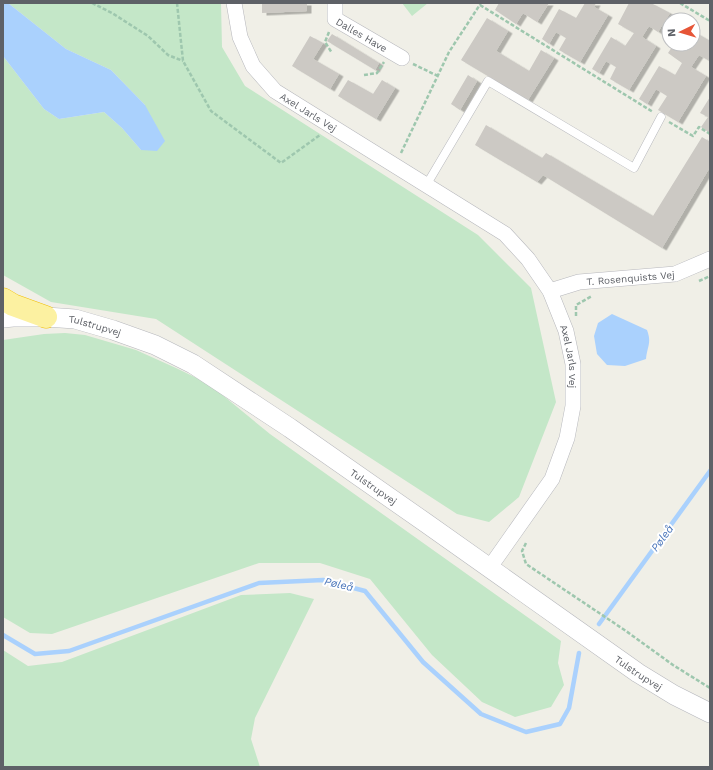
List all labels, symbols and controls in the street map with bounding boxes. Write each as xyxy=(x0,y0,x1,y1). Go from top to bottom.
north arrow xyxy=(661,12,701,52)
street label: Dalles Have xyxy=(334,16,389,54)
text: N xyxy=(665,28,678,37)
street label: Axel Jarls Vej xyxy=(278,91,339,134)
street label: T. Rosenquists Vej xyxy=(586,269,675,287)
street label: Tulstrupvej xyxy=(68,314,123,339)
street label: Axel Jarls Vej xyxy=(558,323,578,388)
street label: Tulstrupvej xyxy=(348,467,399,507)
water label: Pøleå xyxy=(649,522,676,554)
water label: Pøleå xyxy=(323,575,355,594)
street label: Tulstrupvej xyxy=(613,653,664,693)

